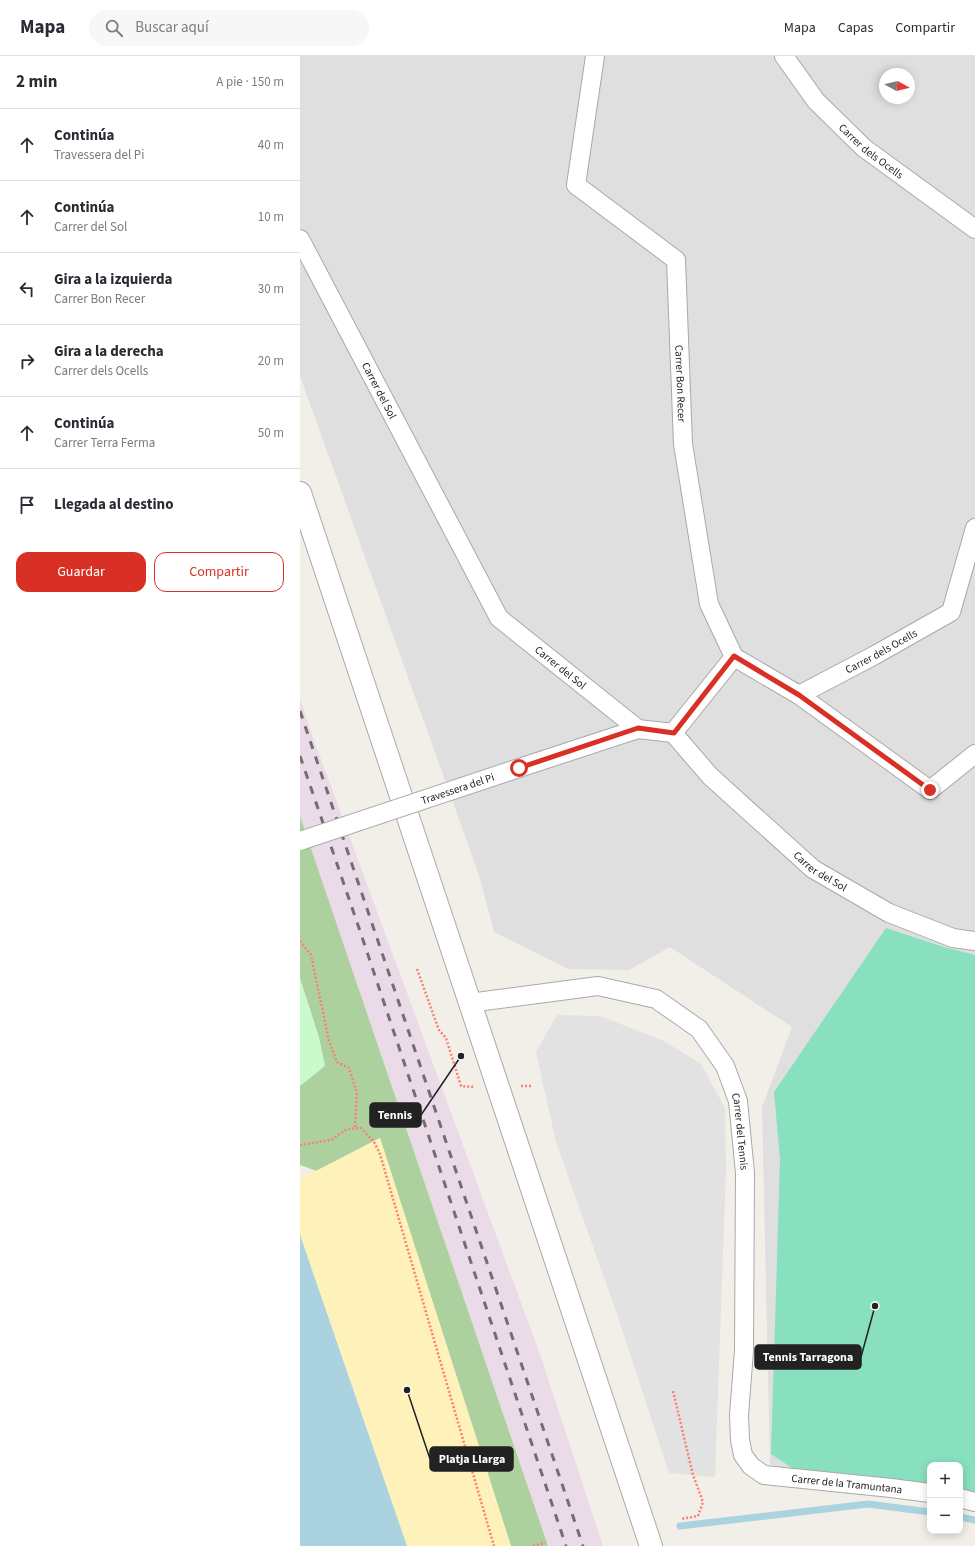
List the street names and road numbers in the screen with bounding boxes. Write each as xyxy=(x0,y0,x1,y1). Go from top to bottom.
street label: Carrer dels Ocells xyxy=(836,120,907,182)
street label: Carrer Bon Recer xyxy=(672,345,690,423)
street label: Carrer del Sol xyxy=(358,359,401,422)
street label: Carrer dels Ocells xyxy=(842,625,920,677)
street label: Carrer del Sol xyxy=(532,642,590,693)
street label: Travessera del Pi xyxy=(419,769,496,808)
street label: Carrer del Sol xyxy=(790,848,850,895)
street label: Carrer del Tennis xyxy=(728,1091,752,1171)
street label: Carrer de la Tramuntana xyxy=(791,1470,903,1497)

